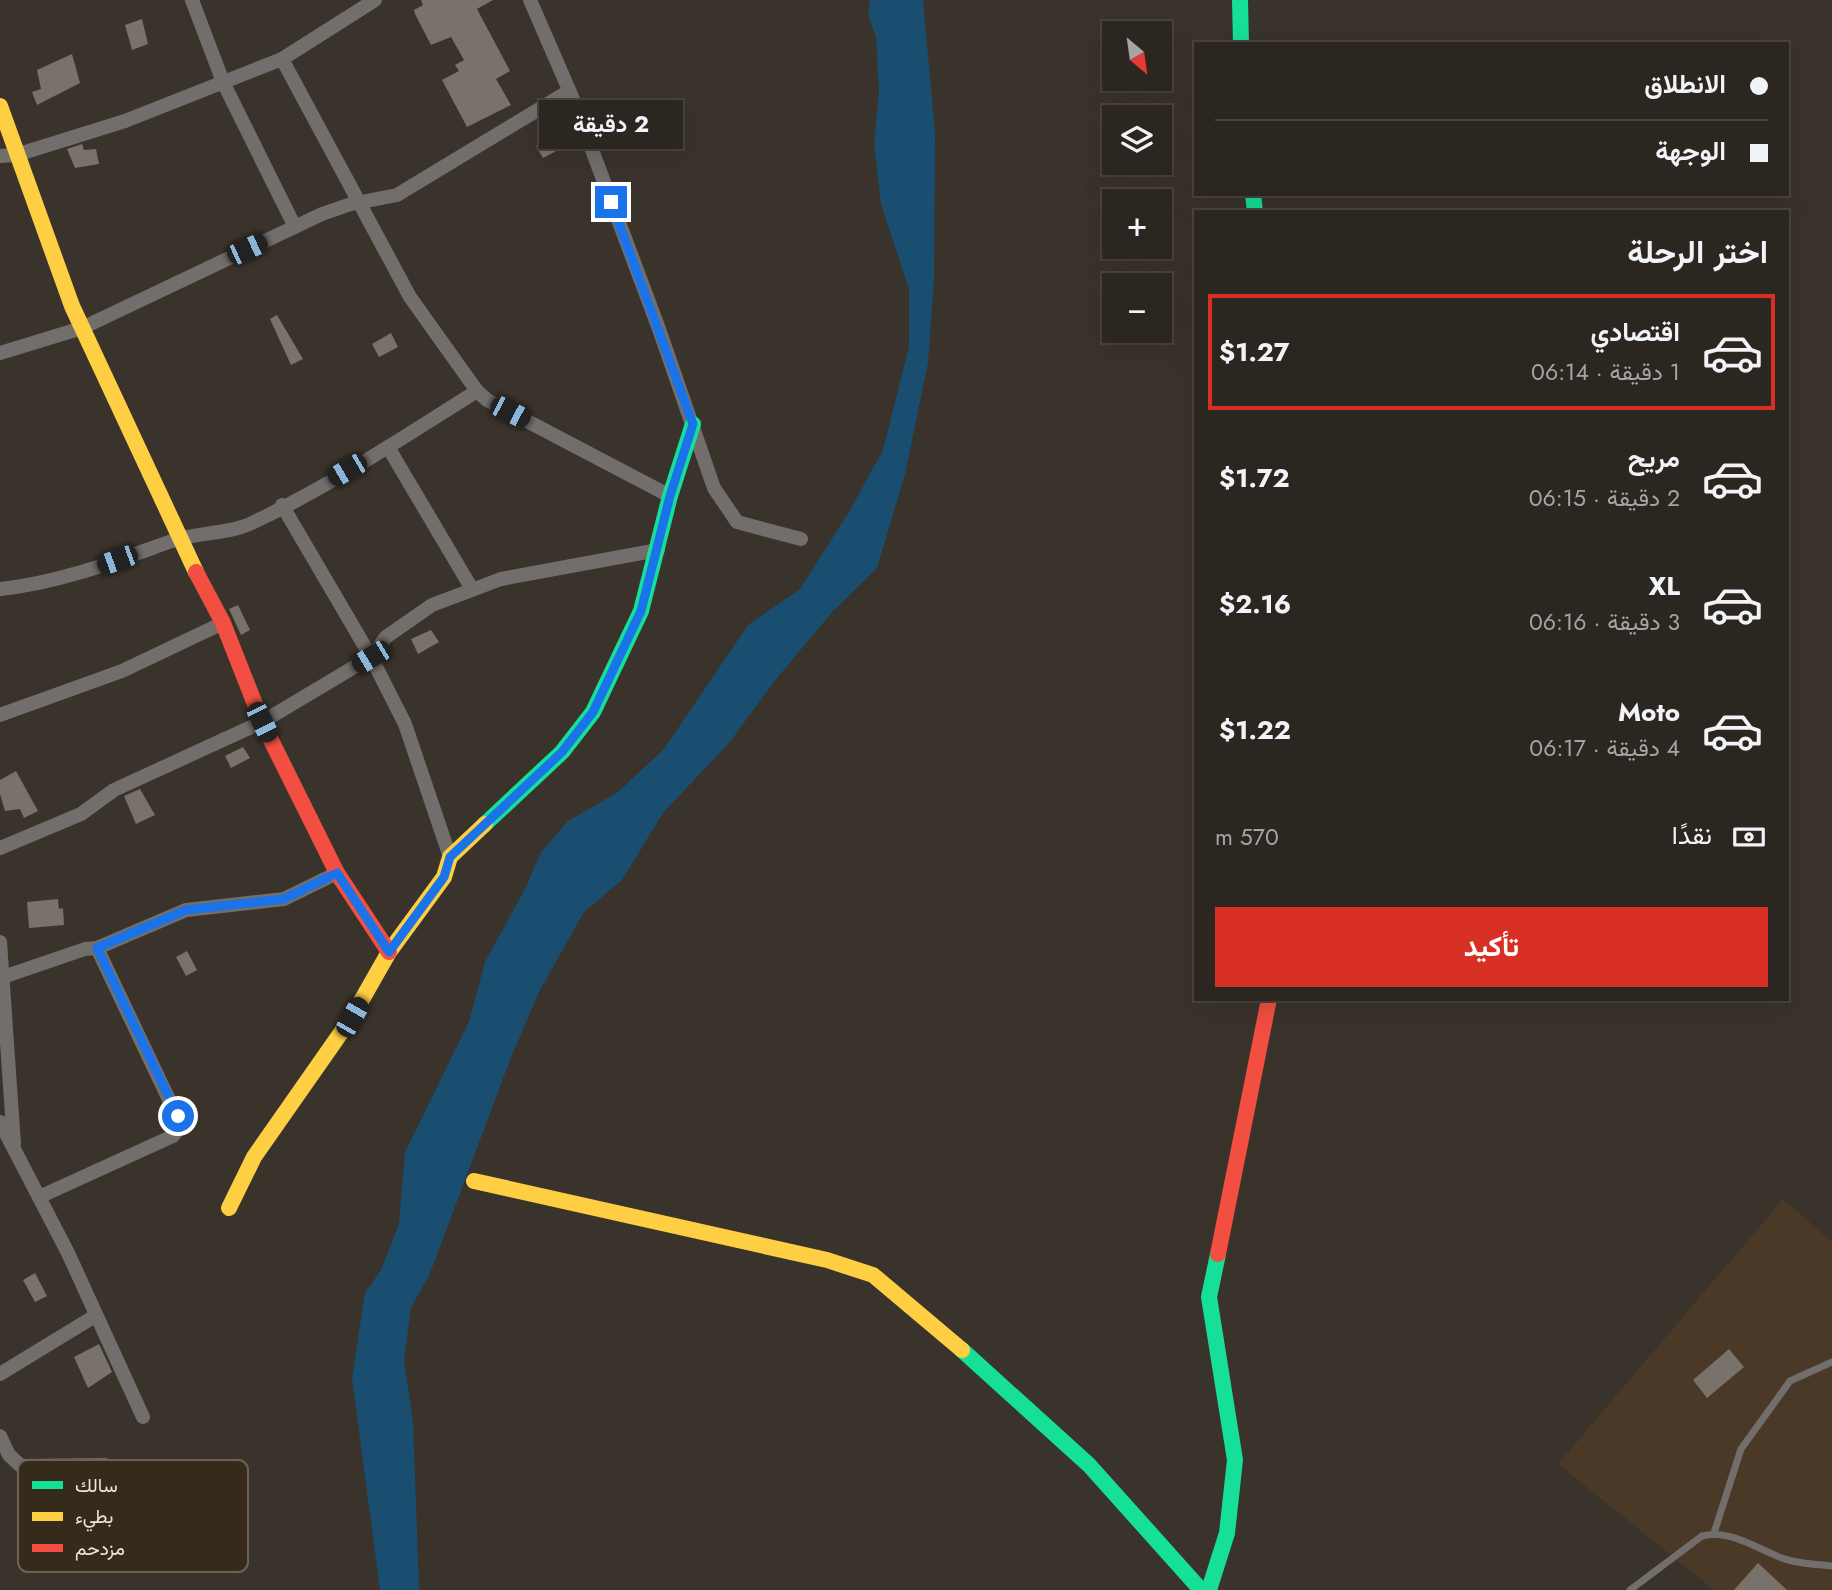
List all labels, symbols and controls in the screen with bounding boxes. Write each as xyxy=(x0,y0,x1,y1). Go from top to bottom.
north arrow xyxy=(1102,21,1172,91)
map controls xyxy=(1102,21,1172,343)
text: الانطلاق xyxy=(1644,65,1726,103)
callout: 2 دقيقة xyxy=(539,100,683,150)
button: layers xyxy=(1102,105,1172,175)
text: 2 دقيقة xyxy=(573,107,649,141)
text: الوجهة xyxy=(1655,132,1726,170)
route end xyxy=(595,186,627,218)
button: + xyxy=(1102,189,1172,259)
text: اختر الرحلة xyxy=(1627,229,1768,275)
car xyxy=(224,231,271,267)
button: − xyxy=(1102,273,1172,343)
text: اقتصادي xyxy=(1591,313,1680,351)
icon: car xyxy=(1701,321,1764,384)
text: $1.27 xyxy=(1219,333,1290,371)
text: 1 دقيقة · 06:14 xyxy=(1531,355,1680,389)
car xyxy=(487,393,534,431)
text: مريح xyxy=(1628,439,1680,477)
icon: car xyxy=(1701,447,1764,510)
car xyxy=(324,450,371,490)
text: $1.72 xyxy=(1219,459,1290,497)
text: 2 دقيقة · 06:15 xyxy=(1529,481,1680,515)
car xyxy=(94,543,141,577)
text: XL xyxy=(1648,567,1680,605)
icon: car xyxy=(1701,573,1764,636)
text: $2.16 xyxy=(1219,585,1291,623)
text: 3 دقيقة · 06:16 xyxy=(1529,605,1680,639)
car xyxy=(348,637,395,677)
text: Moto xyxy=(1618,693,1680,731)
car xyxy=(244,699,281,745)
icon: car xyxy=(1701,699,1764,762)
text: $1.22 xyxy=(1219,711,1291,749)
text: 4 دقيقة · 06:17 xyxy=(1529,731,1680,765)
text: نقدًا xyxy=(1672,816,1712,854)
icon: cash xyxy=(1730,818,1768,856)
text: 570 m xyxy=(1215,820,1279,854)
button: تأكيد xyxy=(1215,907,1768,987)
car xyxy=(333,994,372,1040)
route start xyxy=(162,1100,194,1132)
legend xyxy=(18,1460,248,1572)
text: سالك xyxy=(75,1472,118,1499)
text: بطيء xyxy=(75,1503,113,1532)
text: مزدحم xyxy=(75,1535,125,1562)

